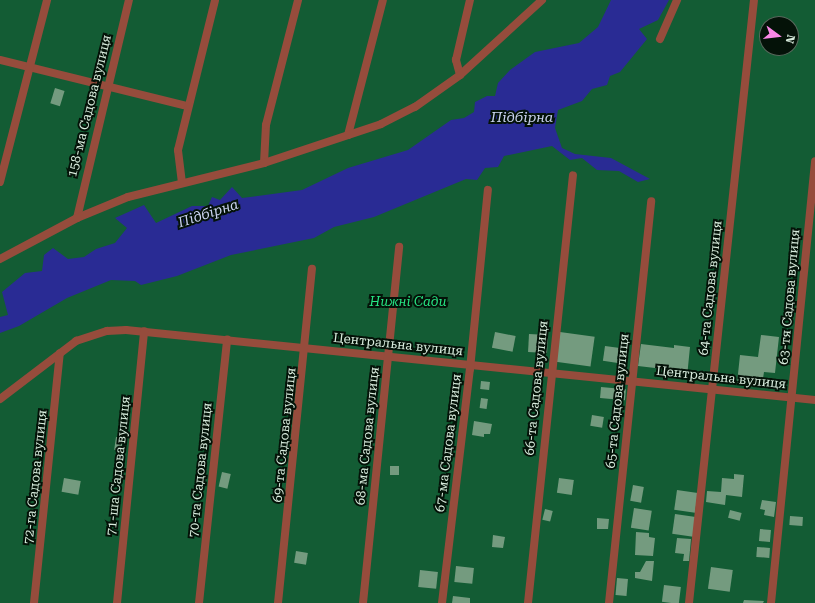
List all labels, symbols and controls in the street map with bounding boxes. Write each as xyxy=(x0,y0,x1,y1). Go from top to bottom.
north arrow xyxy=(759,16,799,56)
street label: 158-ма Садова вулиця xyxy=(65,33,115,179)
text: N xyxy=(783,33,797,45)
water label: Підбірна xyxy=(491,109,553,125)
water label: Підбірна xyxy=(176,195,240,231)
street label: 64-та Садова вулиця xyxy=(696,220,726,356)
street label: 63-тя Садова вулиця xyxy=(776,229,804,365)
park label: Нижні Сади xyxy=(370,294,446,310)
street label: 66-та Садова вулиця xyxy=(522,320,552,456)
street label: Центральна вулиця xyxy=(332,330,464,360)
street label: 65-та Садова вулиця xyxy=(603,333,633,469)
street label: Центральна вулиця xyxy=(655,363,787,393)
street label: 68-ма Садова вулиця xyxy=(353,366,383,506)
street label: 69-та Садова вулиця xyxy=(270,367,300,503)
street label: 67-ма Садова вулиця xyxy=(433,373,465,513)
street label: 71-ша Садова вулиця xyxy=(104,395,134,537)
street label: 70-та Садова вулиця xyxy=(186,402,216,538)
street label: 72-га Садова вулиця xyxy=(21,409,51,545)

